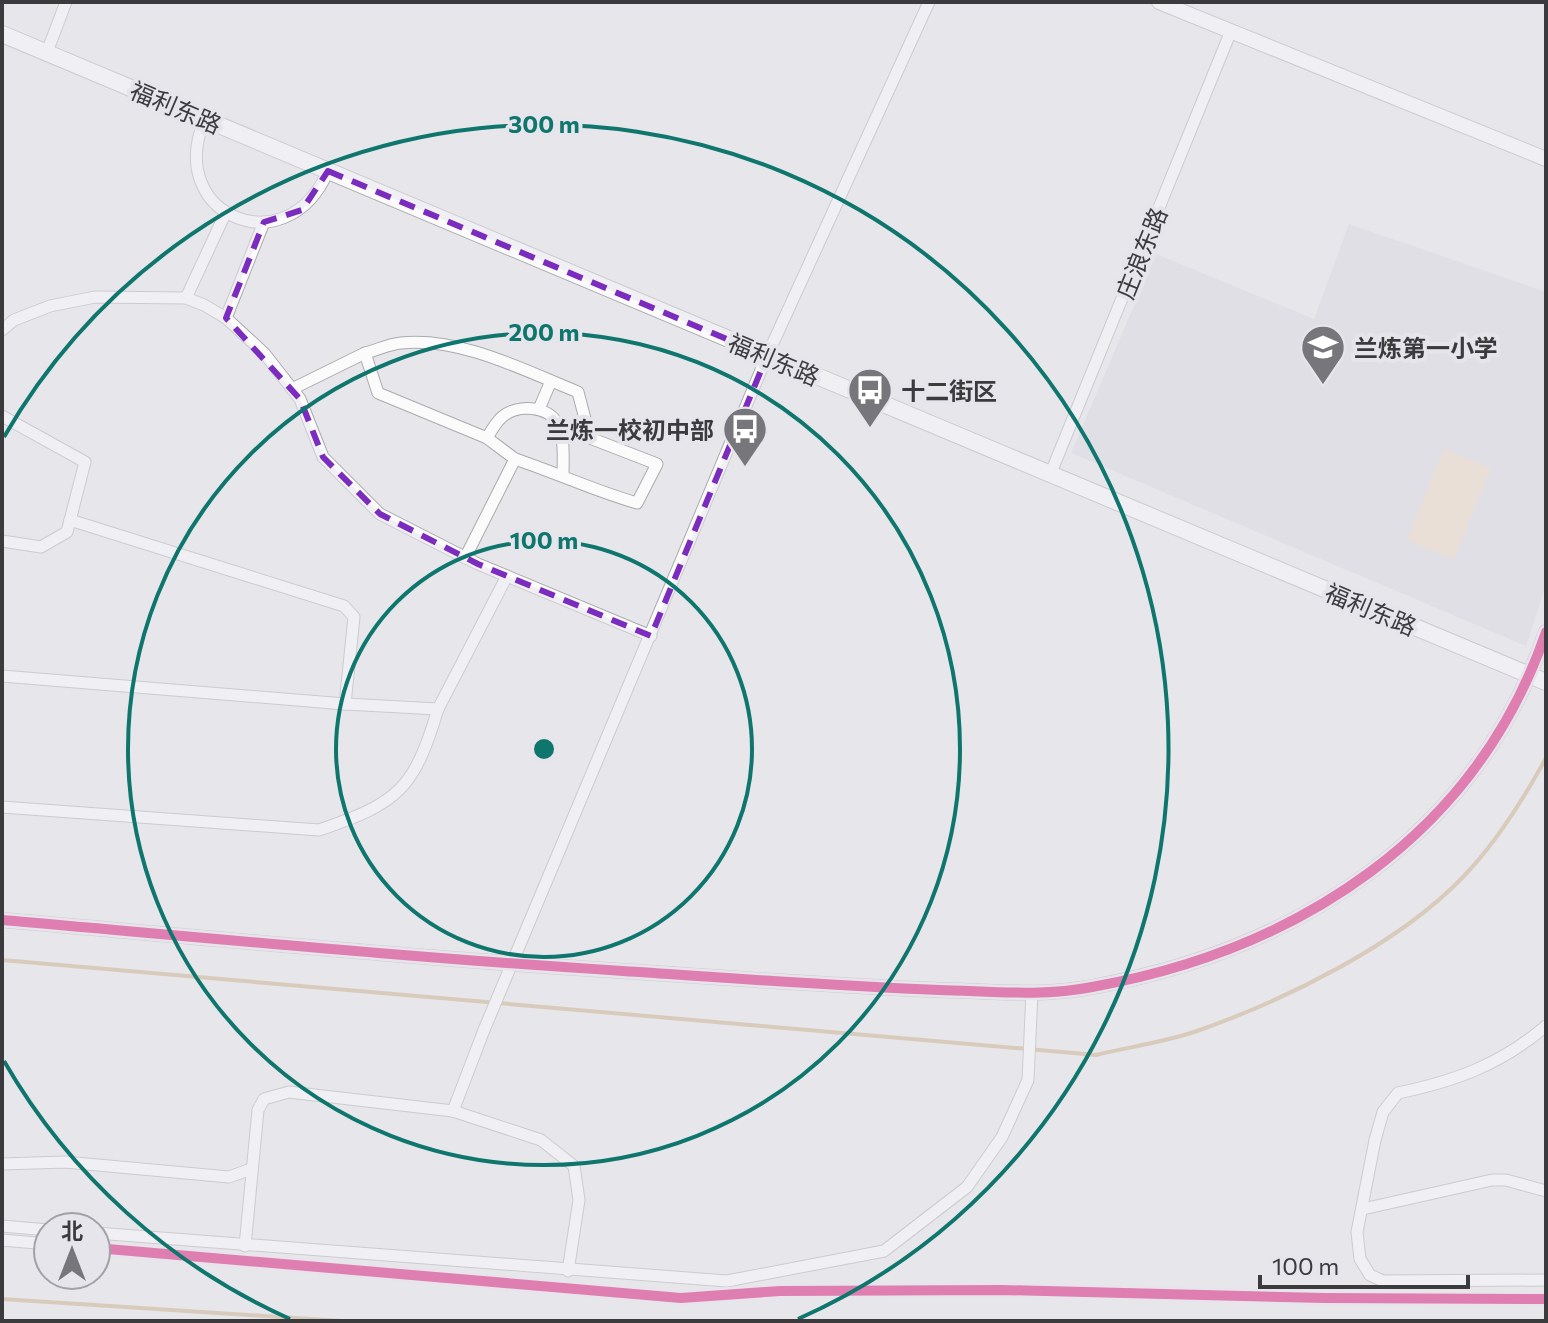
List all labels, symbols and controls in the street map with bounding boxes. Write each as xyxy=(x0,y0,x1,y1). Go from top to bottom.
street label: 福利东路 xyxy=(126,75,226,139)
text: 300 m xyxy=(508,109,580,138)
street label: 庄浪东路 xyxy=(1110,203,1172,303)
text: 200 m xyxy=(509,317,579,346)
school or university icon: 兰炼第一小学 xyxy=(1299,323,1347,386)
street label: 福利东路 xyxy=(724,327,824,391)
place label: 兰炼第一小学 xyxy=(1354,333,1498,362)
bus stop icon: 十二街区 xyxy=(846,366,894,429)
place label: 十二街区 xyxy=(901,376,997,405)
bus stop icon: 兰炼一校初中部 xyxy=(721,405,769,468)
place label: 兰炼一校初中部 xyxy=(546,415,714,444)
text: 100 m xyxy=(510,525,578,554)
street label: 福利东路 xyxy=(1321,577,1421,641)
centre of rings xyxy=(530,735,558,763)
north arrow xyxy=(32,1211,112,1291)
text: 北 xyxy=(61,1217,83,1244)
scale bar xyxy=(1260,1239,1468,1289)
text: 100 m xyxy=(1272,1251,1339,1280)

